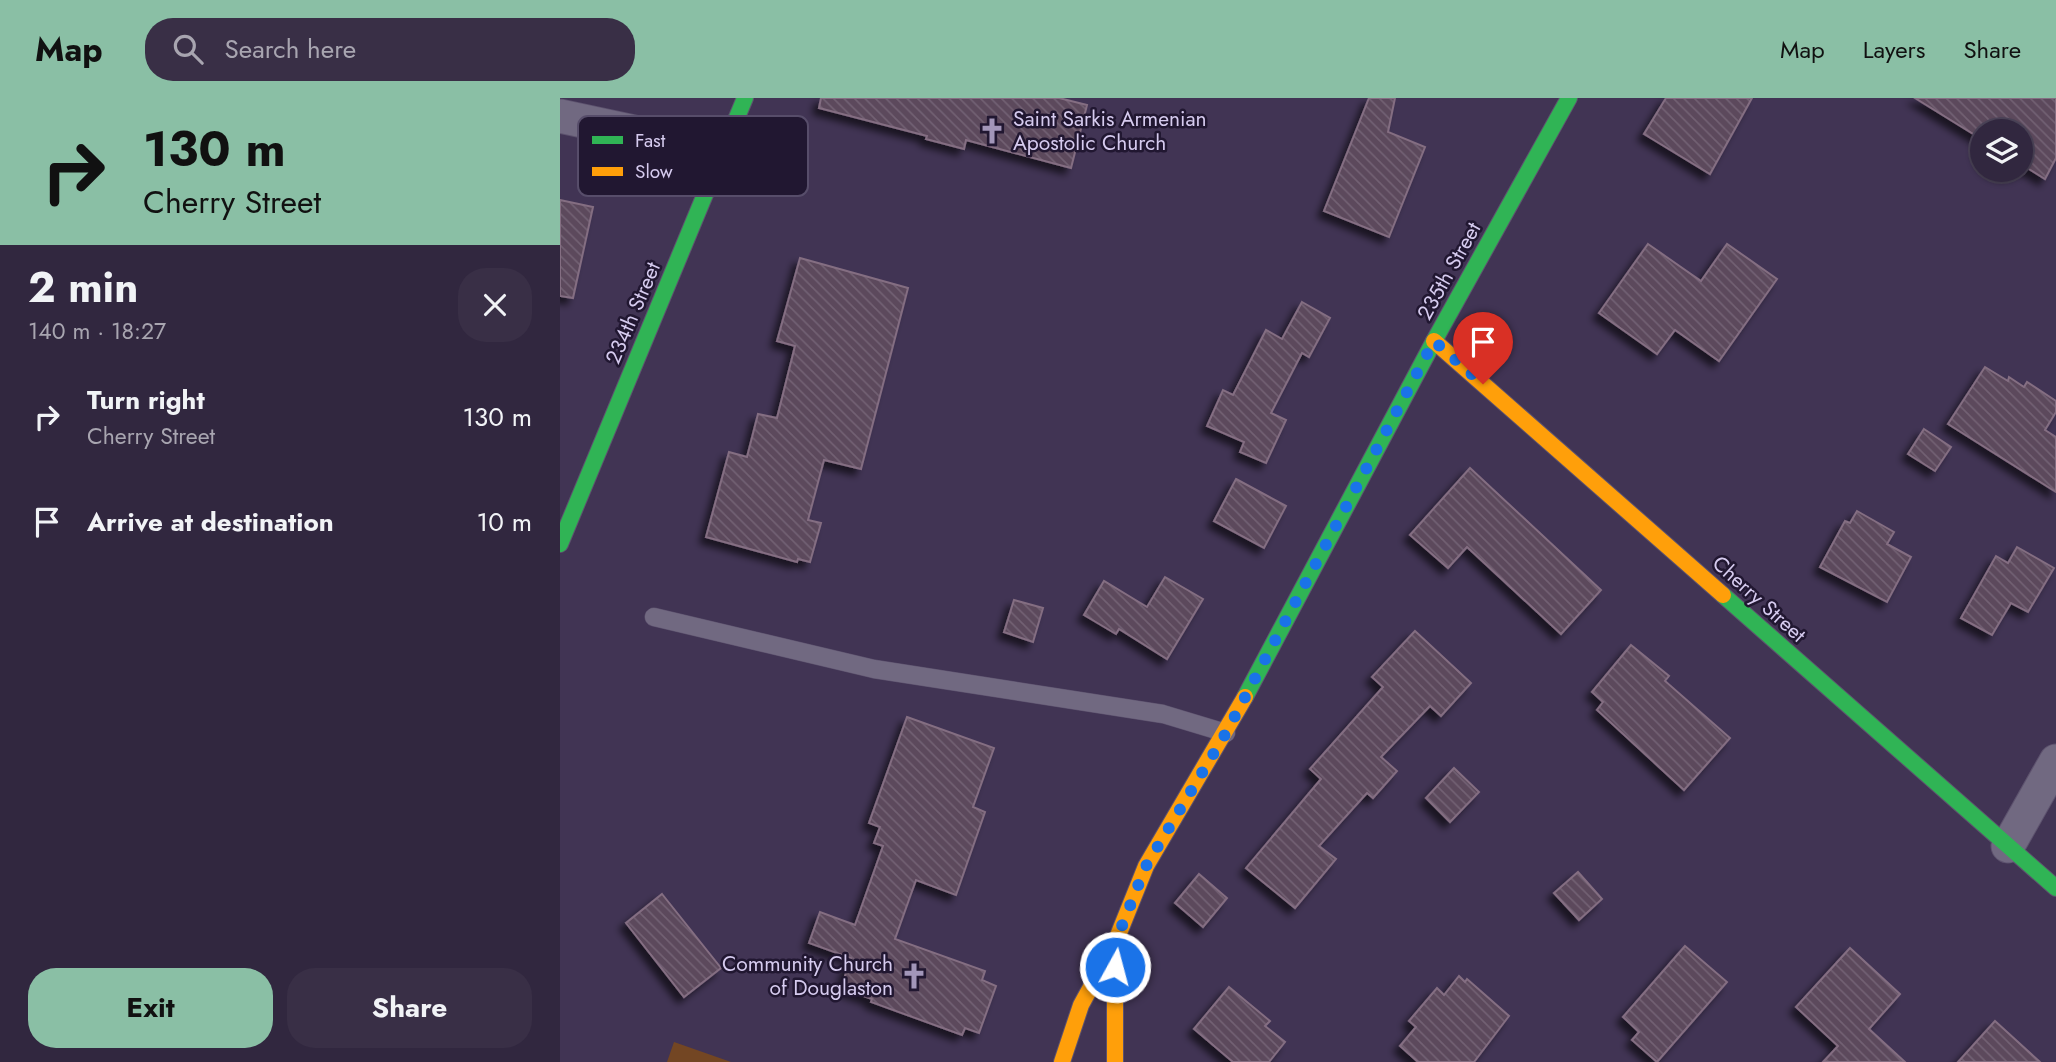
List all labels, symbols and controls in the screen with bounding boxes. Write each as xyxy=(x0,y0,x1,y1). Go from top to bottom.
search box xyxy=(145,18,635,81)
text: Map xyxy=(35,26,103,73)
icon: search xyxy=(169,30,207,68)
text: Search here xyxy=(225,30,356,68)
text: Map xyxy=(1780,32,1825,67)
text: Layers xyxy=(1863,32,1925,67)
text: Share xyxy=(1963,32,2021,67)
place label: Saint Sarkis Armenian Apostolic Church xyxy=(1013,104,1207,158)
text: 130 m xyxy=(143,114,286,184)
legend xyxy=(578,116,808,196)
church icon: Saint Sarkis Armenian Apostolic Church xyxy=(977,116,1007,146)
map controls xyxy=(1970,119,2033,182)
button: layers xyxy=(1970,119,2033,182)
icon: right xyxy=(28,126,119,217)
text: Fast xyxy=(635,127,666,154)
text: Slow xyxy=(635,158,673,185)
text: Cherry Street xyxy=(143,179,321,225)
street label: 235th Street xyxy=(1410,217,1488,325)
text: 2 min xyxy=(28,257,138,318)
street label: 234th Street xyxy=(598,257,668,369)
button: close xyxy=(458,268,532,342)
pin xyxy=(1453,312,1513,384)
text: 140 m · 18:27 xyxy=(28,314,166,348)
icon: arrive xyxy=(1464,323,1502,361)
text: Turn right xyxy=(87,381,205,419)
icon: right xyxy=(28,398,66,436)
text: 130 m xyxy=(462,398,532,436)
text: Cherry Street xyxy=(87,419,215,453)
icon: arrive xyxy=(28,503,66,541)
text: Arrive at destination xyxy=(87,503,334,541)
text: 10 m xyxy=(477,503,532,541)
street label: Cherry Street xyxy=(1706,549,1812,649)
position arrow xyxy=(1078,930,1152,1004)
place label: Community Church of Douglaston xyxy=(722,949,893,1003)
church icon: Community Church of Douglaston xyxy=(899,961,929,991)
button: Exit xyxy=(28,968,273,1048)
button: Share xyxy=(287,968,532,1048)

